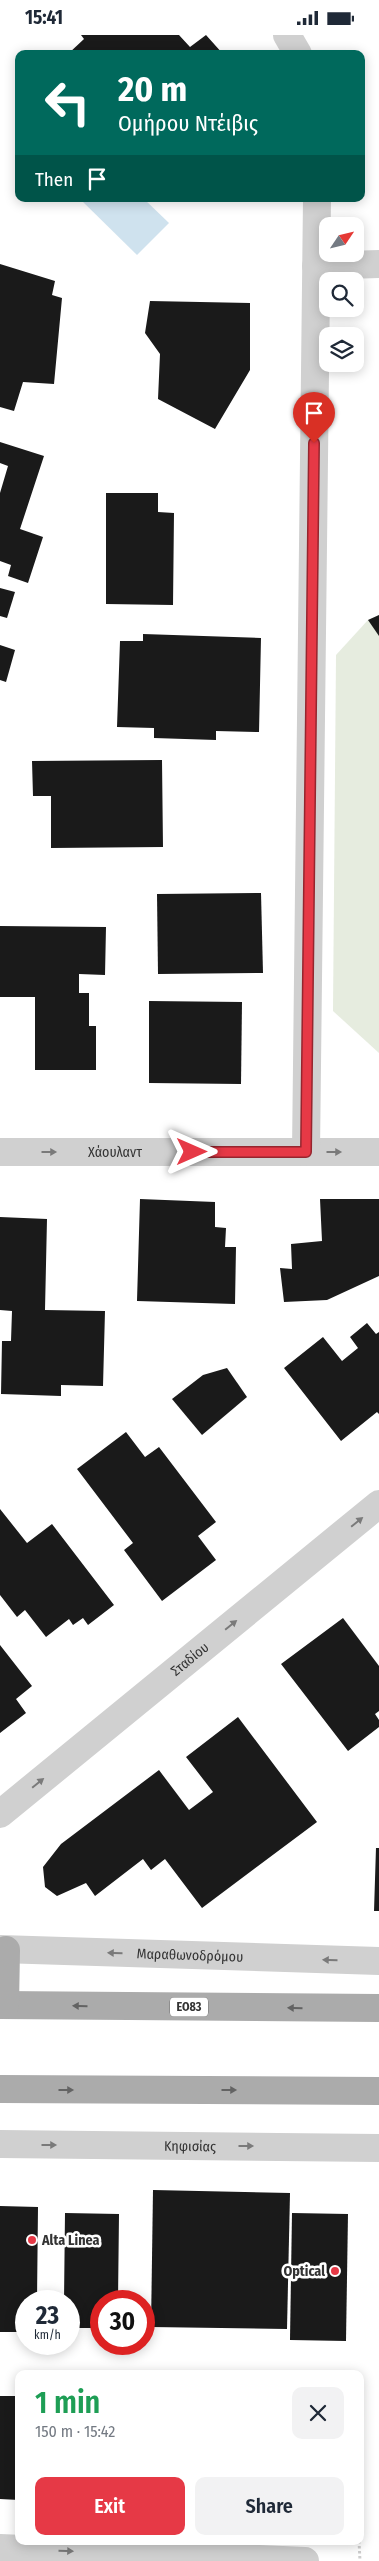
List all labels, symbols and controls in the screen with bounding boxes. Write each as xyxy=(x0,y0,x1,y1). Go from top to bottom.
text: 15:41 xyxy=(25,6,63,29)
text: 20 m xyxy=(118,68,187,110)
icon: left xyxy=(35,70,100,135)
text: Ομήρου Ντέιβις xyxy=(118,110,258,137)
icon: arrive xyxy=(83,165,111,193)
text: Then xyxy=(35,168,73,191)
north arrow xyxy=(319,217,364,263)
map controls xyxy=(319,217,364,372)
button: search xyxy=(319,272,364,317)
button: layers xyxy=(319,327,364,372)
pin xyxy=(293,392,335,443)
icon: arrive xyxy=(300,399,328,427)
position arrow xyxy=(165,1125,217,1177)
street label: Χάουλαντ xyxy=(88,1144,142,1161)
one-way arrow xyxy=(41,1148,57,1156)
one-way arrow xyxy=(326,1148,342,1156)
one-way arrow xyxy=(350,1516,363,1527)
one-way arrow xyxy=(225,1619,238,1630)
street label: Σταδίου xyxy=(167,1638,212,1679)
one-way arrow xyxy=(31,1777,44,1788)
street label: Μαραθωνοδρόμου xyxy=(136,1945,243,1965)
one-way arrow xyxy=(107,1949,123,1957)
one-way arrow xyxy=(322,1955,338,1963)
road number: ΕΟ83 xyxy=(170,1997,208,2016)
one-way arrow xyxy=(72,2001,88,2009)
one-way arrow xyxy=(287,2003,303,2011)
one-way arrow xyxy=(58,2086,74,2094)
one-way arrow xyxy=(221,2086,237,2094)
street label: Κηφισίας xyxy=(164,2137,216,2155)
one-way arrow xyxy=(41,2141,57,2149)
one-way arrow xyxy=(238,2142,254,2150)
place label: Alta Linea xyxy=(41,2232,100,2249)
marker: Alta Linea xyxy=(26,2234,38,2246)
place label: Optical xyxy=(283,2263,325,2280)
marker: Optical xyxy=(329,2265,341,2277)
speed limit sign: 30 xyxy=(90,2290,155,2355)
text: 23 xyxy=(36,2301,59,2331)
text: km/h xyxy=(34,2328,61,2342)
text: 1 min xyxy=(35,2385,100,2421)
button: close xyxy=(292,2387,344,2439)
text: 150 m · 15:42 xyxy=(35,2422,115,2441)
button: Exit xyxy=(35,2477,185,2535)
button: Share xyxy=(195,2477,344,2535)
one-way arrow xyxy=(58,2547,74,2555)

